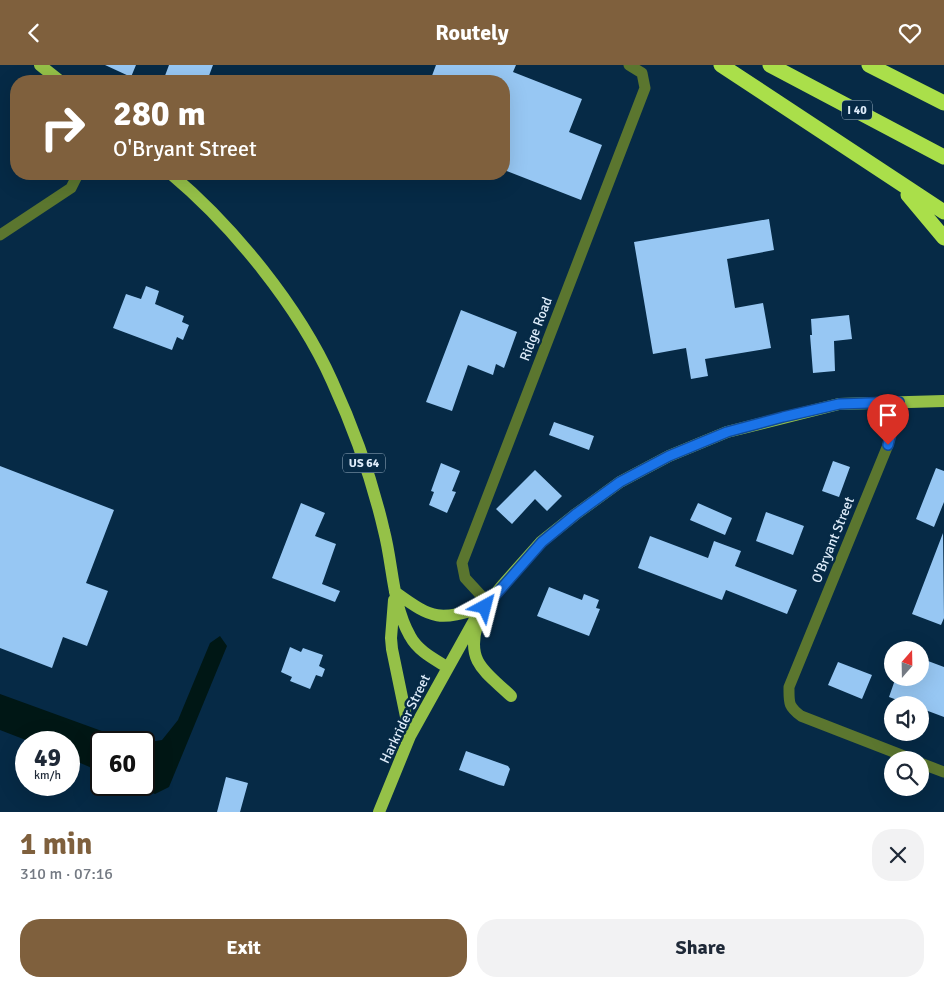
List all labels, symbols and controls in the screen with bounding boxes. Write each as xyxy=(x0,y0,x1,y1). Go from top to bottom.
icon: back xyxy=(20,19,48,47)
text: Routely xyxy=(435,19,509,46)
icon: heart xyxy=(896,19,924,47)
text: 280 m xyxy=(113,92,206,135)
icon: right xyxy=(30,95,95,160)
road number: I 40 xyxy=(842,101,872,119)
text: O'Bryant Street xyxy=(113,135,257,162)
street label: Ridge Road xyxy=(516,295,556,363)
pin xyxy=(867,394,909,445)
icon: arrive xyxy=(874,401,902,429)
road number: US 64 xyxy=(343,453,385,473)
street label: O'Bryant Street xyxy=(808,494,858,586)
position arrow xyxy=(458,580,510,632)
north arrow xyxy=(884,641,929,686)
map controls xyxy=(884,641,929,796)
street label: Harkrider Street xyxy=(376,672,434,766)
button: sound xyxy=(884,696,929,741)
speed limit sign: 60 xyxy=(90,731,155,796)
text: 49 xyxy=(34,742,61,773)
button: search xyxy=(884,751,929,796)
text: km/h xyxy=(34,768,61,783)
text: 1 min xyxy=(20,826,92,863)
button: close xyxy=(872,829,924,881)
text: 310 m · 07:16 xyxy=(20,864,113,884)
button: Exit xyxy=(20,919,467,977)
button: Share xyxy=(477,919,924,977)

